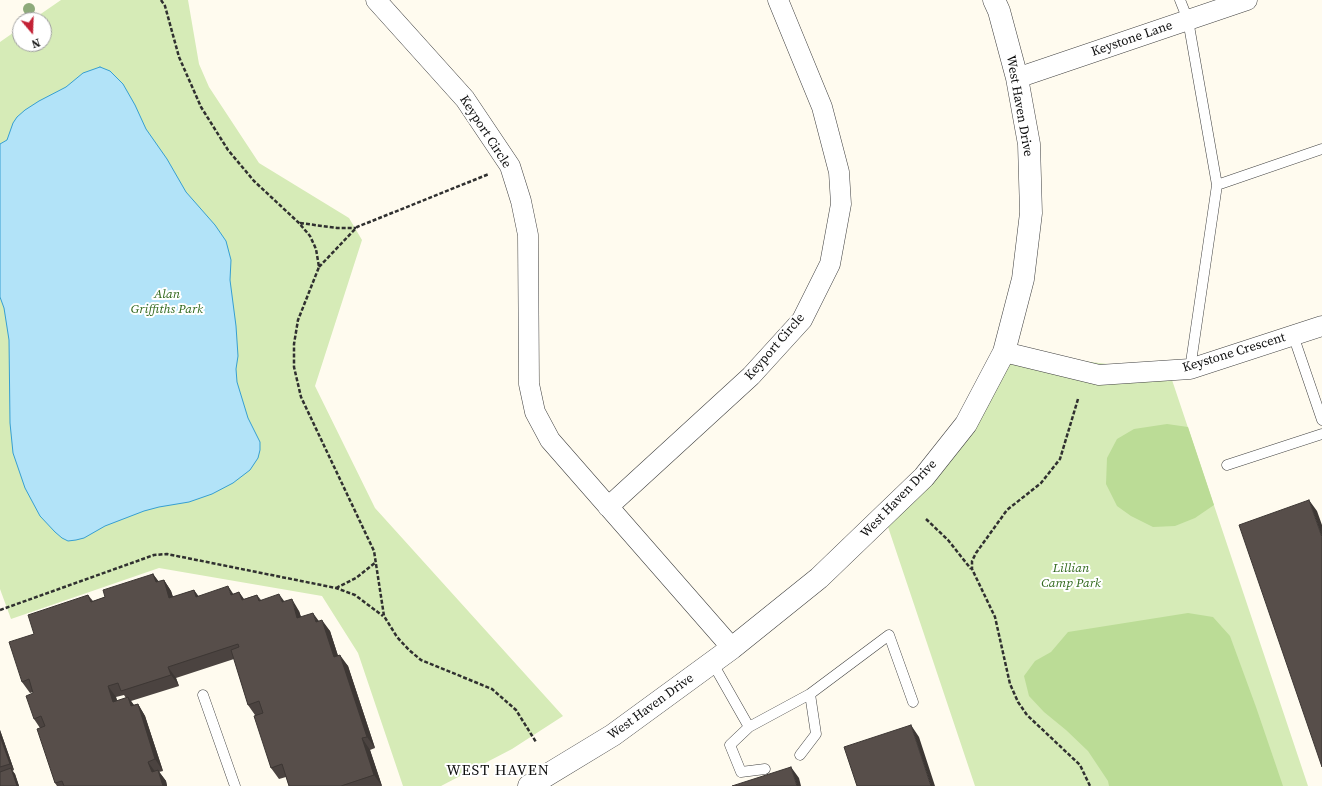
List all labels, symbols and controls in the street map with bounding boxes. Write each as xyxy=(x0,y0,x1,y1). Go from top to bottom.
north arrow xyxy=(12,12,52,52)
street label: Keystone Lane xyxy=(1089,18,1175,60)
text: N xyxy=(30,34,42,51)
street label: West Haven Drive xyxy=(1002,54,1036,158)
street label: Keyport Circle xyxy=(456,93,514,171)
park label: Alan Griffiths Park xyxy=(131,287,203,318)
street label: Keyport Circle xyxy=(742,310,808,384)
street label: Keystone Crescent xyxy=(1181,330,1287,376)
street label: West Haven Drive xyxy=(858,457,940,541)
park label: Lillian Camp Park xyxy=(1041,561,1101,592)
street label: West Haven Drive xyxy=(605,671,697,743)
district label: WEST HAVEN xyxy=(446,762,550,780)

